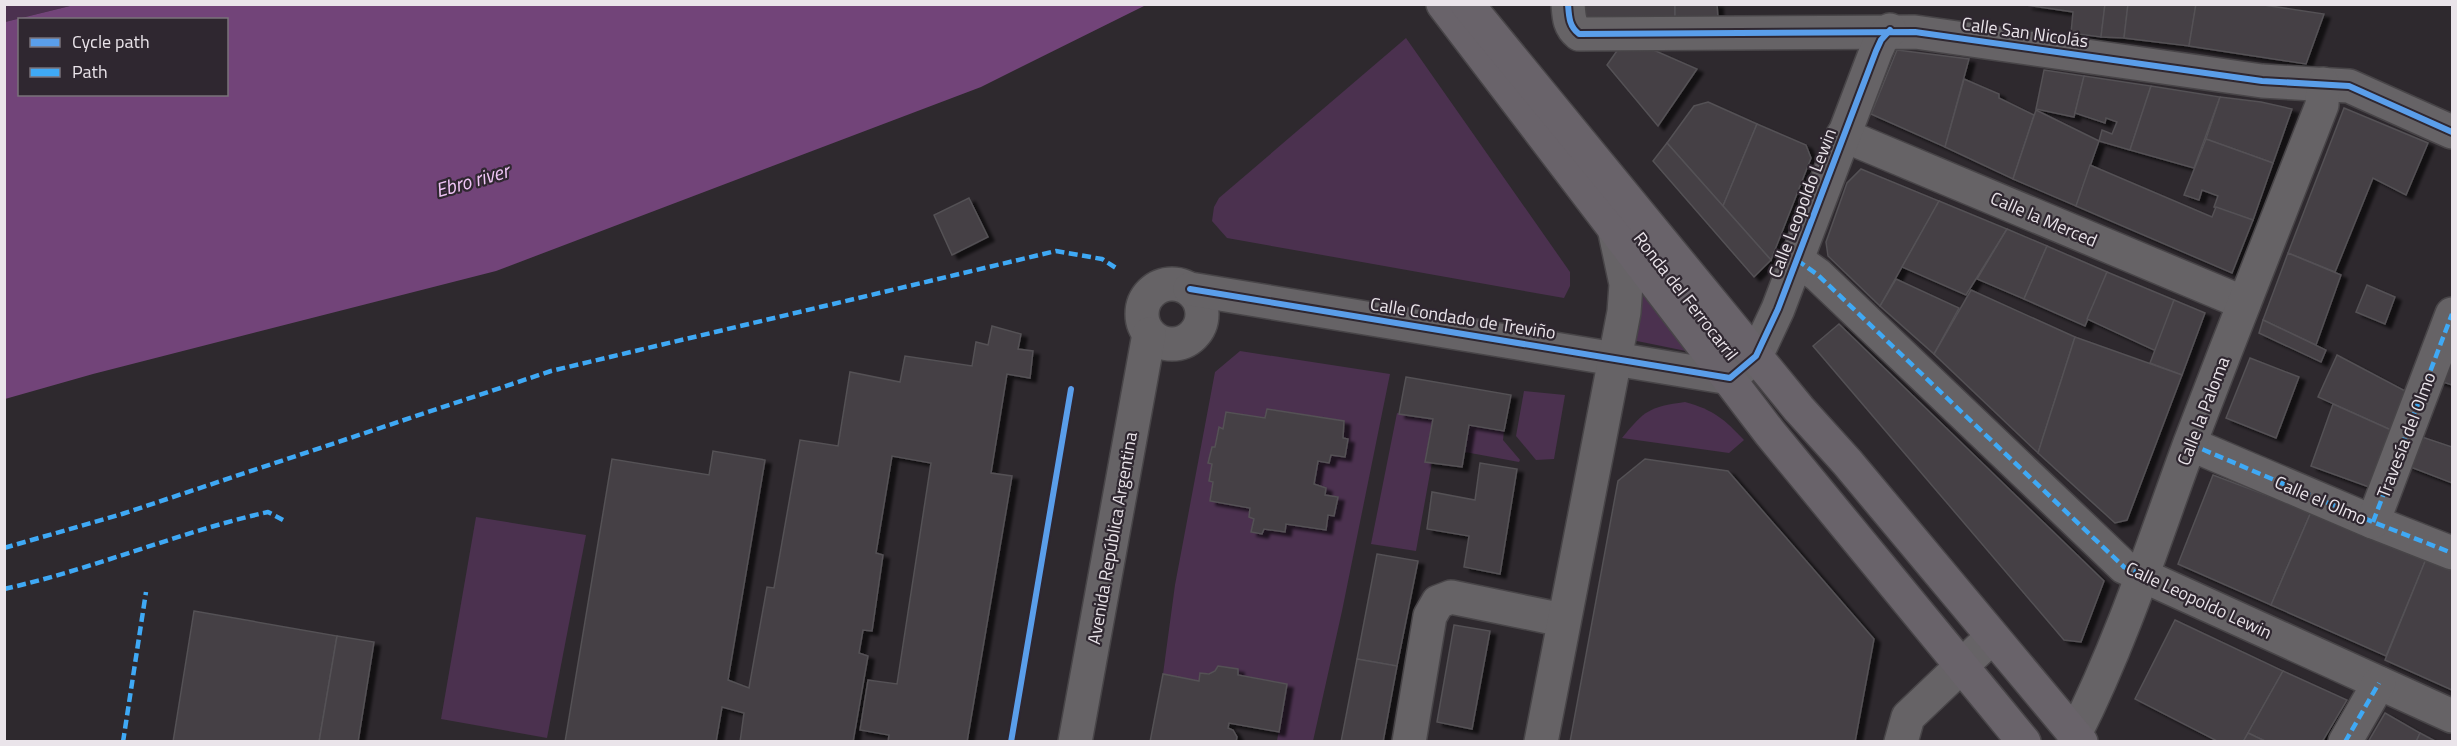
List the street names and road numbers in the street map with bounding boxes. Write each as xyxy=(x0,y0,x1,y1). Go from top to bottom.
street label: Calle San Nicolás xyxy=(1960,10,2090,54)
street label: Calle Leopoldo Lewin xyxy=(1761,124,1843,282)
street label: Calle la Merced xyxy=(1986,184,2102,254)
street label: Ronda del Ferrocarril xyxy=(1627,226,1745,366)
street label: Calle Condado de Treviño xyxy=(1368,290,1558,346)
street label: Calle la Paloma xyxy=(2170,353,2236,469)
street label: Travesía del Olmo xyxy=(2370,368,2442,502)
street label: Avenida República Argentina xyxy=(1080,430,1144,646)
street label: Calle el Olmo xyxy=(2271,468,2371,532)
street label: Calle Leopoldo Lewin xyxy=(2122,554,2276,646)

